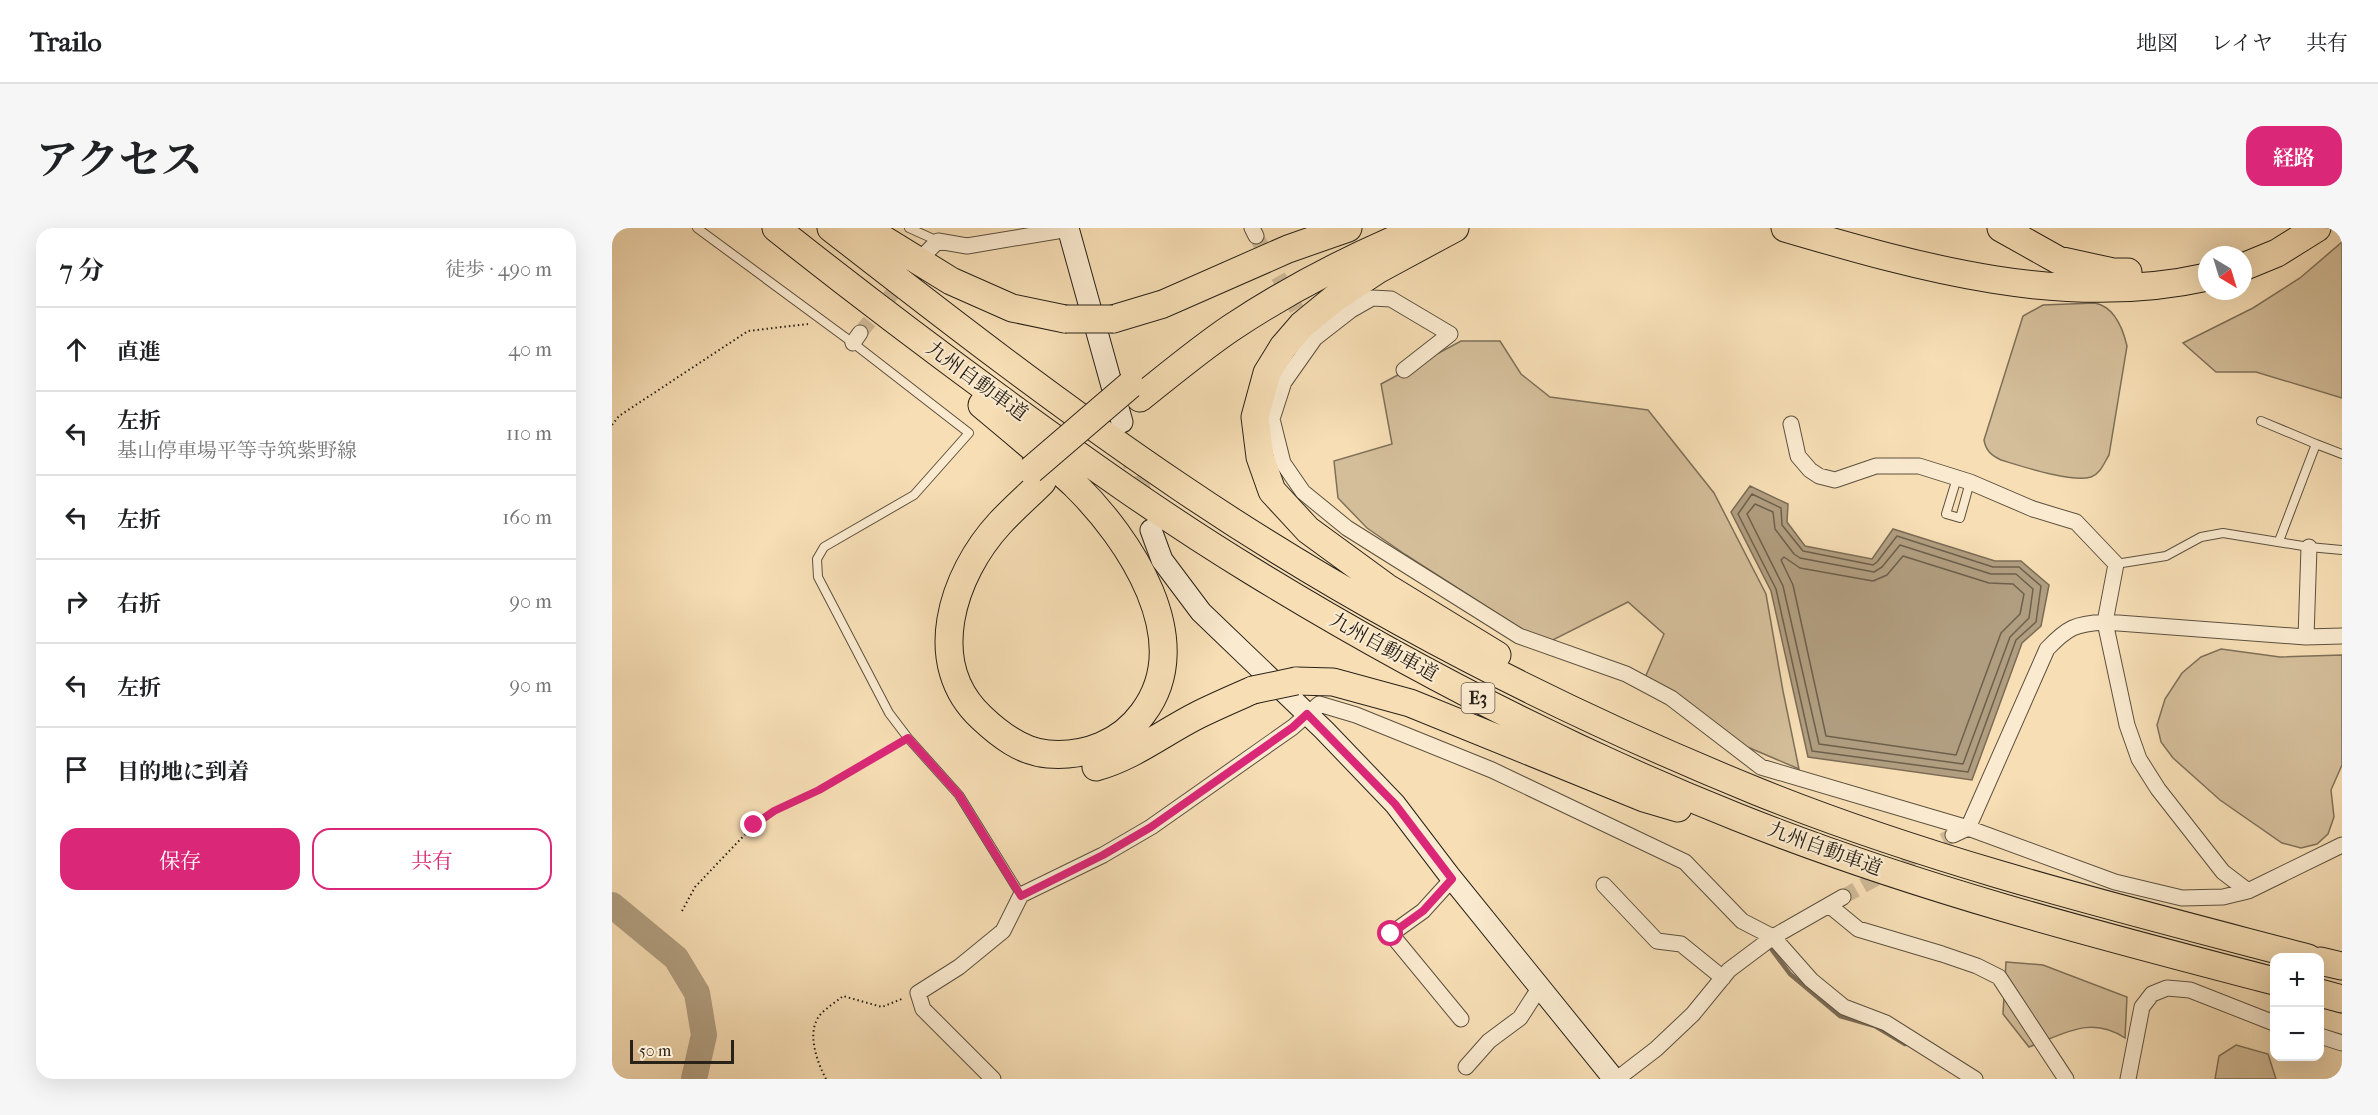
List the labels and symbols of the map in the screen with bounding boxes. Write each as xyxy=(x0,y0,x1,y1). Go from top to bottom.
north arrow xyxy=(2198,246,2252,300)
street label: 九州自動車道 xyxy=(922,336,1032,426)
street label: 九州自動車道 xyxy=(1326,608,1442,686)
road number: E3 xyxy=(1462,683,1494,713)
route end xyxy=(740,811,766,837)
street label: 九州自動車道 xyxy=(1765,818,1885,880)
route start xyxy=(1377,920,1403,946)
scale bar xyxy=(630,1037,734,1064)

